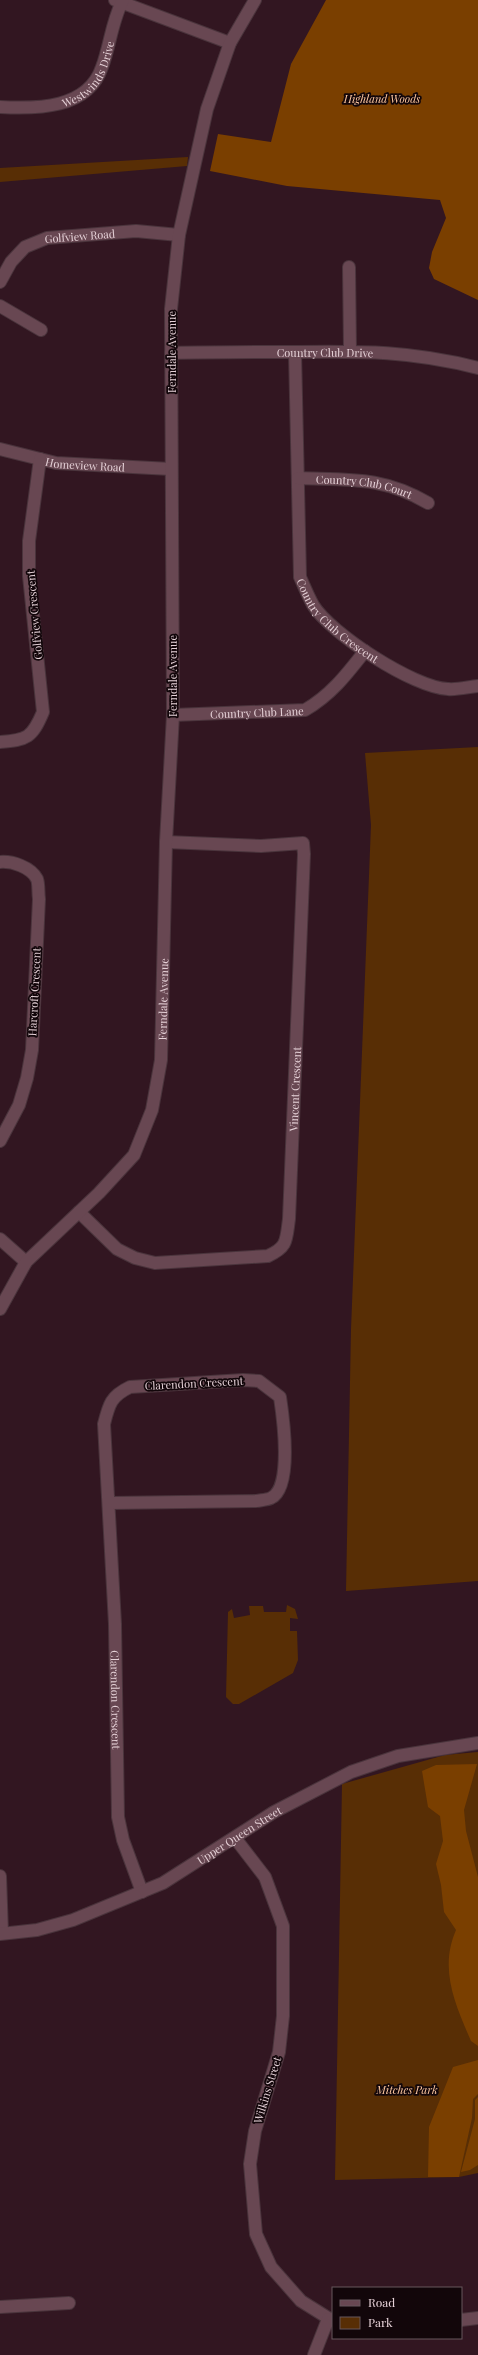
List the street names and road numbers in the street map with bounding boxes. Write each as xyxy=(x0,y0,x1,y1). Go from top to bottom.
street label: Westwinds Drive xyxy=(59,39,117,110)
street label: Golfview Road xyxy=(44,225,116,246)
street label: Ferndale Avenue xyxy=(164,310,179,393)
street label: Country Club Drive xyxy=(277,344,374,360)
street label: Homeview Road xyxy=(44,453,126,474)
street label: Country Club Court xyxy=(316,471,415,501)
street label: Golfview Crescent xyxy=(23,570,45,660)
street label: Country Club Crescent xyxy=(294,576,382,666)
street label: Ferndale Avenue xyxy=(165,634,180,717)
street label: Country Club Lane xyxy=(210,703,304,721)
street label: Harcroft Crescent xyxy=(24,947,44,1037)
street label: Ferndale Avenue xyxy=(154,957,171,1040)
street label: Vincent Crescent xyxy=(285,1046,304,1133)
street label: Clarendon Crescent xyxy=(144,1373,244,1393)
street label: Clarendon Crescent xyxy=(108,1650,124,1750)
street label: Upper Queen Street xyxy=(194,1802,284,1867)
street label: Wilkins Street xyxy=(249,2055,284,2126)

